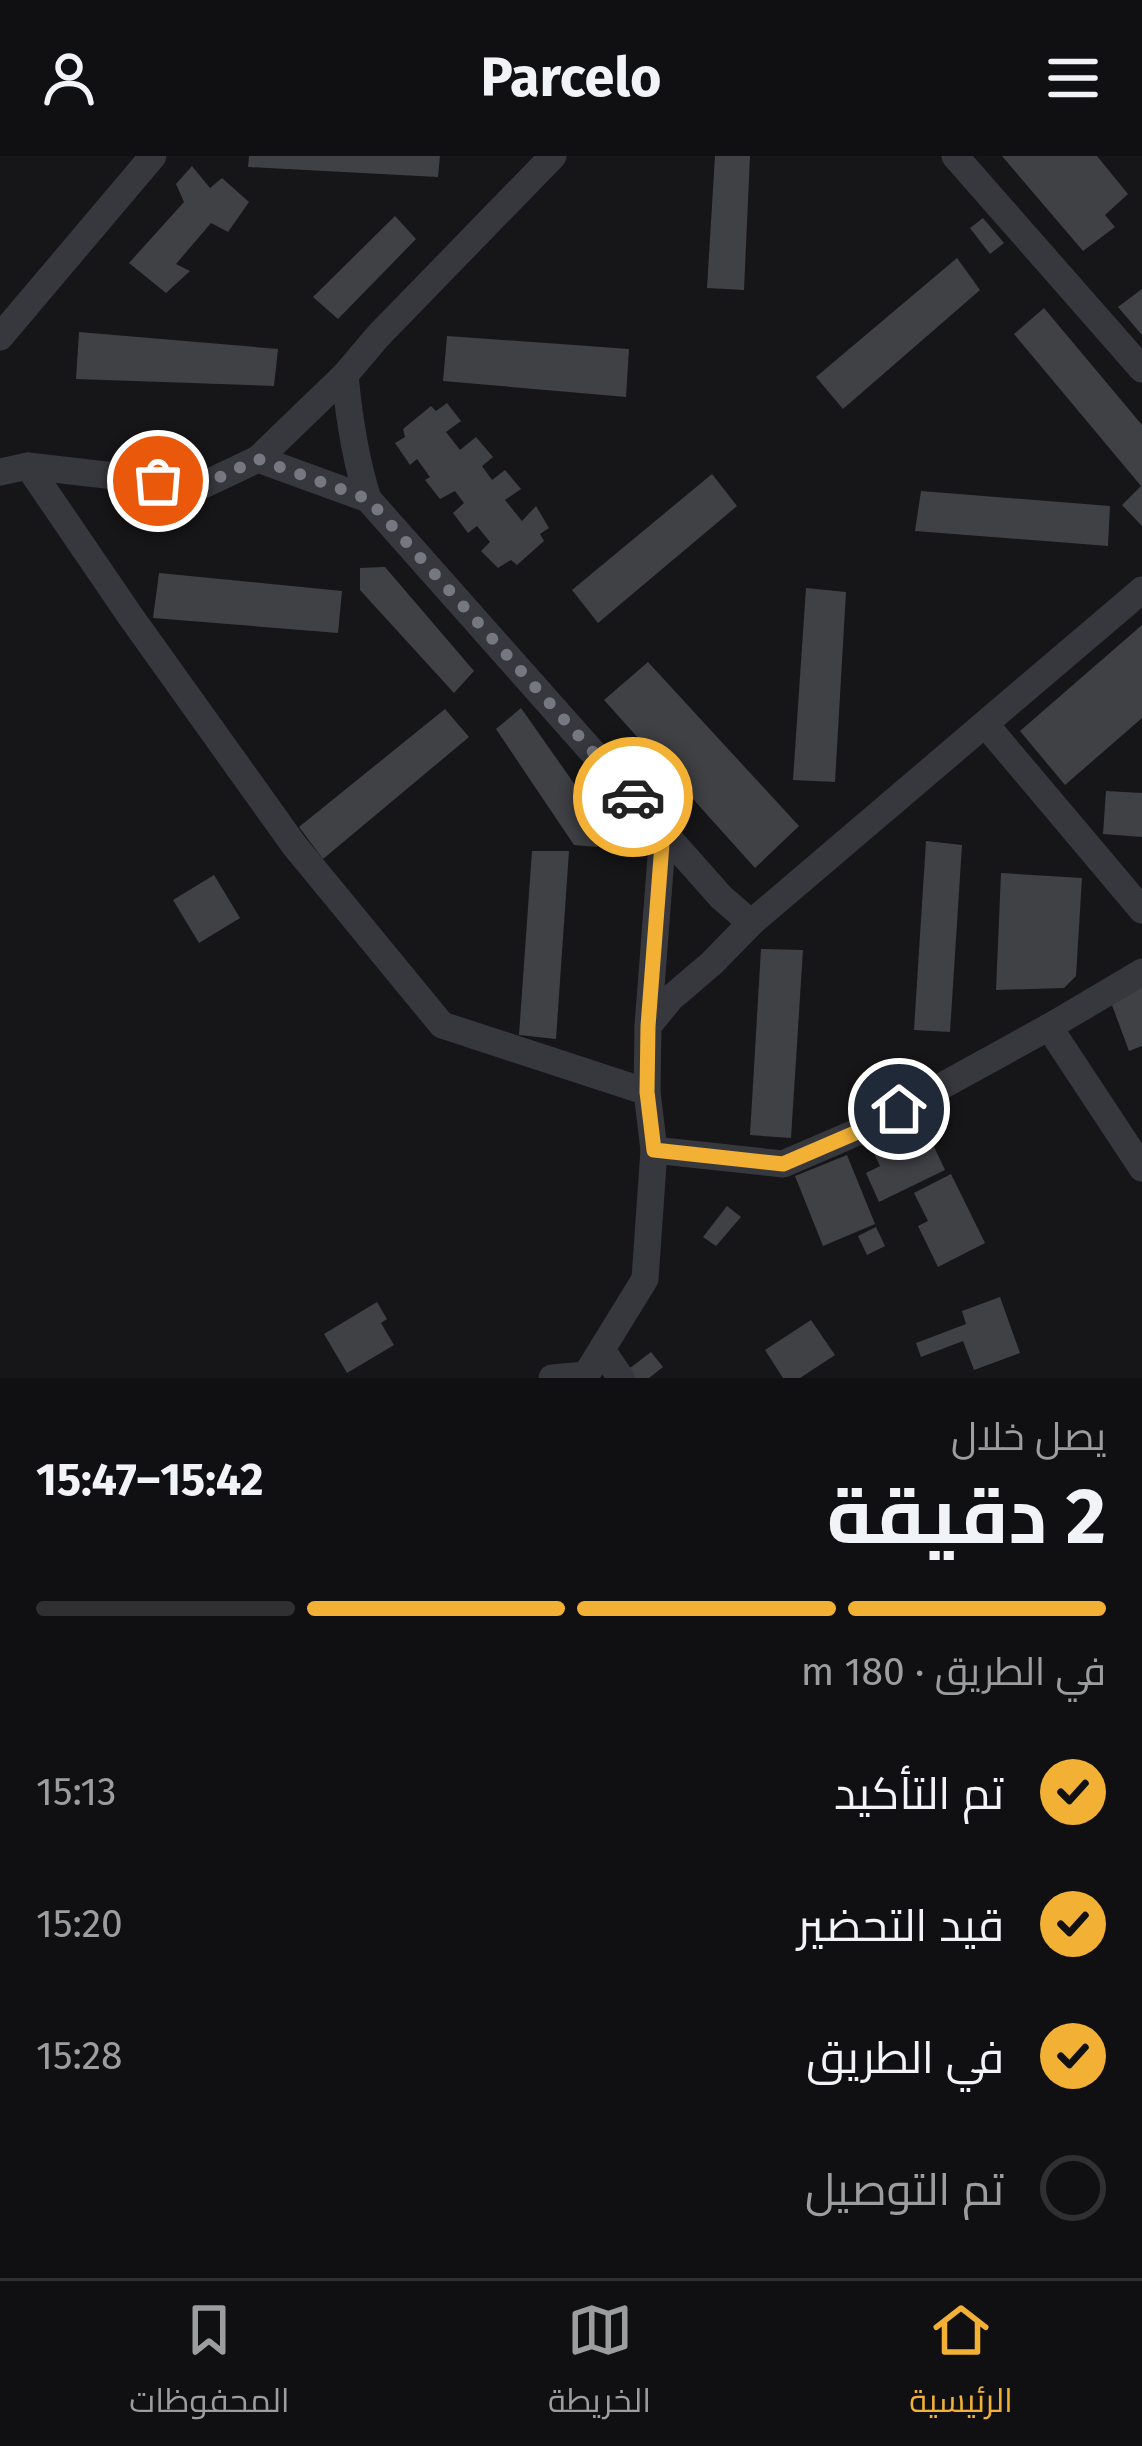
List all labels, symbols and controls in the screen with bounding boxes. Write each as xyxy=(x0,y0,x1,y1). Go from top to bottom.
icon: person xyxy=(36,45,102,111)
icon: menu xyxy=(1040,45,1106,111)
text: Parcelo xyxy=(480,46,662,110)
pin xyxy=(107,430,209,532)
icon: bag xyxy=(125,448,191,514)
courier xyxy=(573,737,693,857)
icon: car xyxy=(600,764,666,830)
pin xyxy=(848,1058,950,1160)
icon: home xyxy=(866,1076,932,1142)
text: يصل خلال xyxy=(951,1414,1106,1460)
text: 15:42–15:47 xyxy=(36,1453,264,1507)
text: 2 دقيقة xyxy=(827,1470,1106,1564)
text: في الطريق · 180 m xyxy=(801,1649,1106,1695)
icon: check xyxy=(1040,1759,1106,1825)
text: تم التأكيد xyxy=(834,1767,1004,1821)
text: 15:13 xyxy=(36,1769,117,1815)
icon: check xyxy=(1040,1891,1106,1957)
text: قيد التحضير xyxy=(797,1899,1004,1953)
text: 15:20 xyxy=(36,1901,123,1947)
icon: check xyxy=(1040,2023,1106,2089)
text: في الطريق xyxy=(806,2031,1004,2085)
text: 15:28 xyxy=(36,2033,123,2079)
text: تم التوصيل xyxy=(805,2163,1004,2217)
tab: المحفوظات xyxy=(129,2297,290,2431)
tab: الخريطة xyxy=(548,2297,651,2431)
tab: الرئيسية xyxy=(909,2297,1013,2431)

